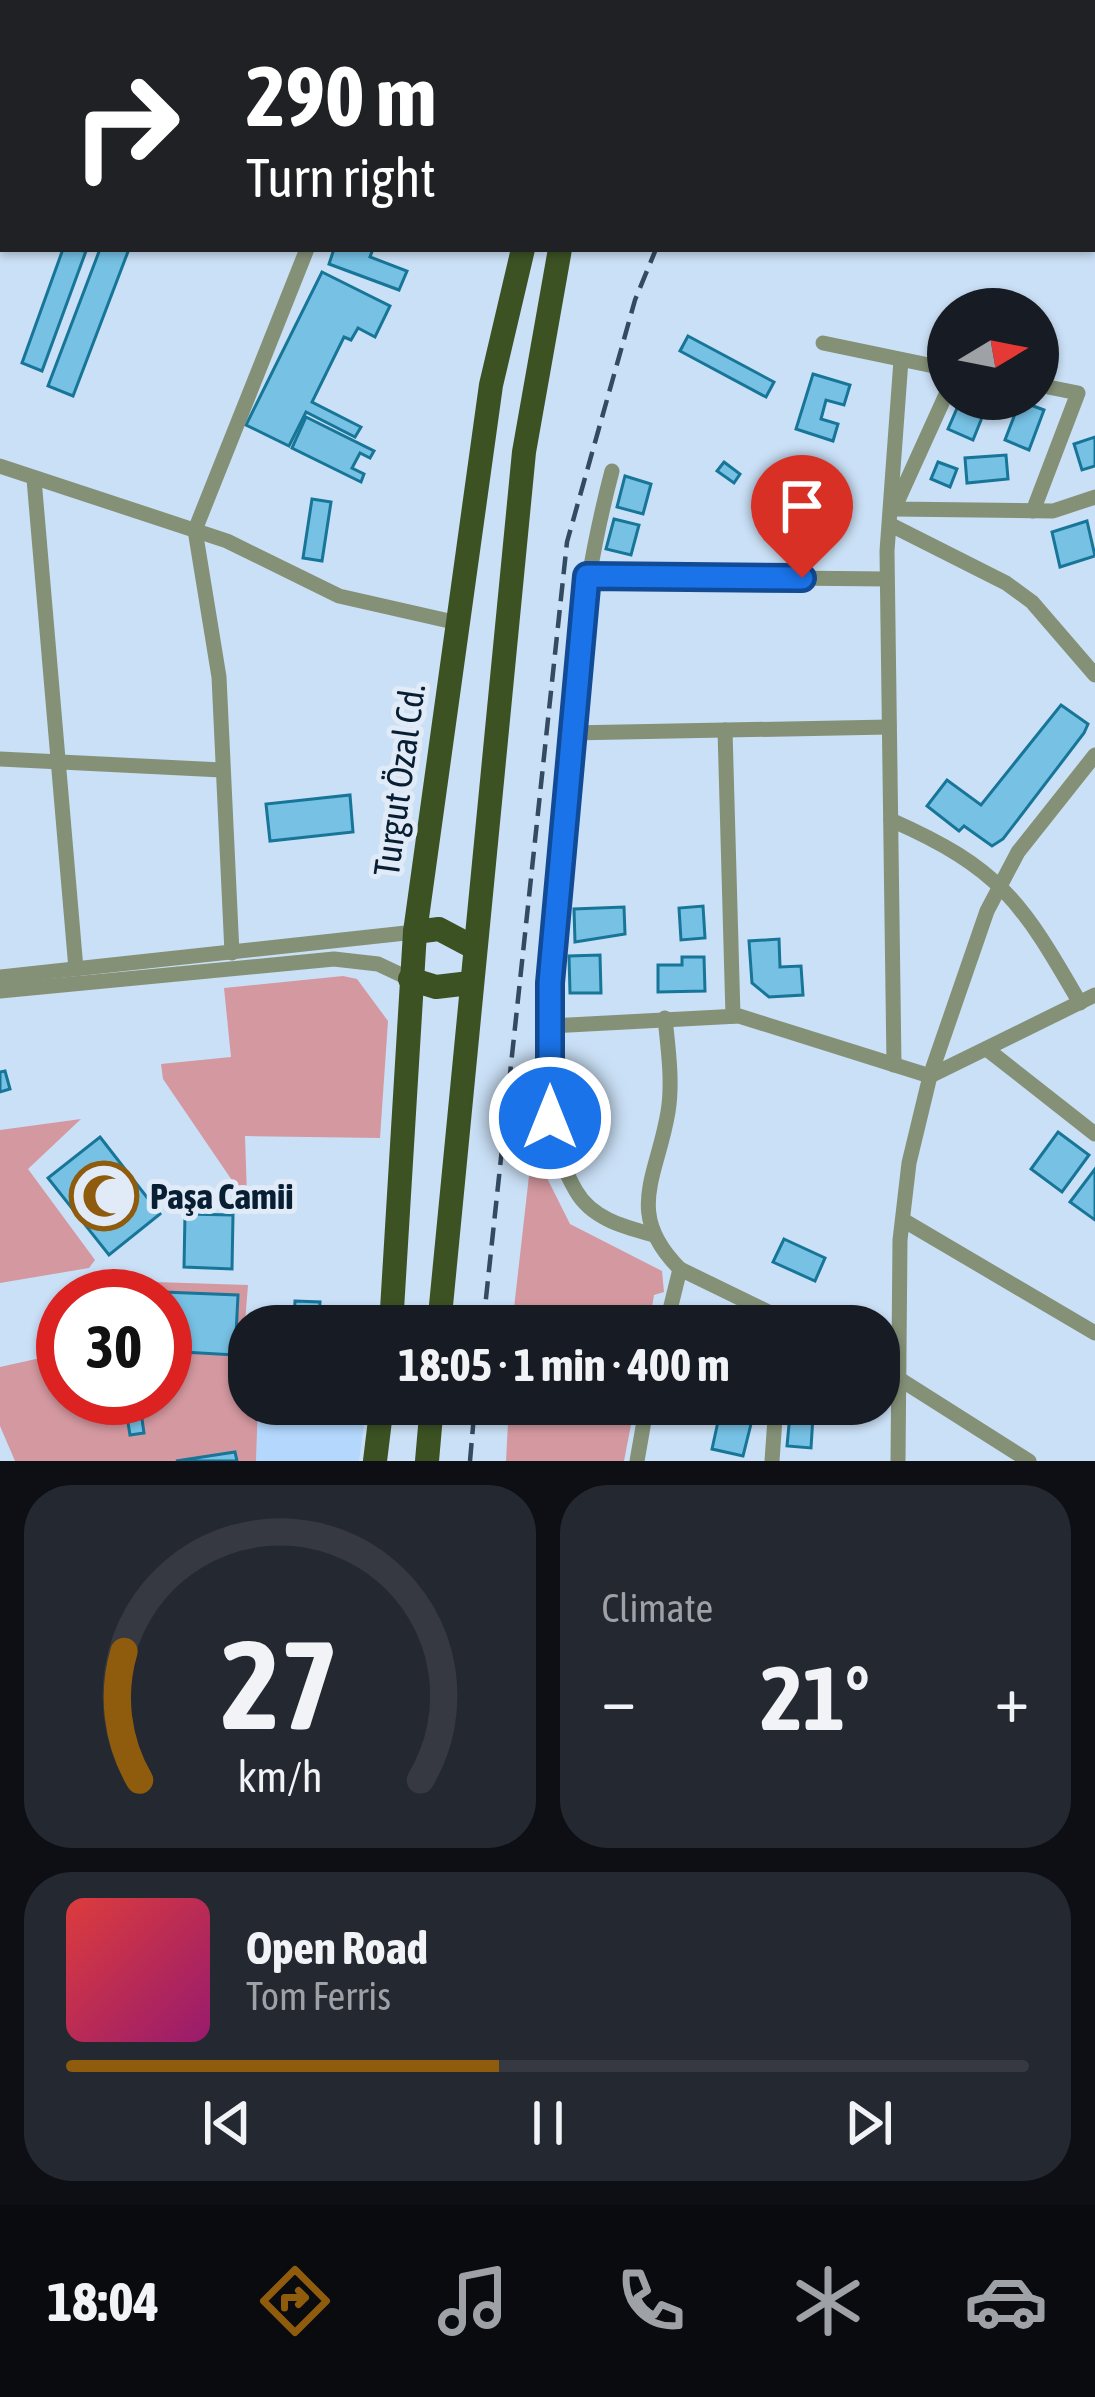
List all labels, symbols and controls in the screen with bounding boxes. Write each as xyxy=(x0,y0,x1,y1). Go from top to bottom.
icon: right xyxy=(48,48,204,204)
text: 290 m xyxy=(246,48,436,144)
text: Turn right xyxy=(246,147,436,208)
north arrow xyxy=(927,288,1059,420)
map controls xyxy=(927,288,1059,420)
pin xyxy=(751,455,853,578)
icon: arrive xyxy=(769,473,835,539)
street label: Turgut Özal Cd. xyxy=(365,681,433,879)
position arrow xyxy=(487,1055,613,1181)
mosque icon: Paşa Camii xyxy=(69,1161,139,1231)
place label: Paşa Camii xyxy=(150,1175,293,1217)
speed limit sign: 30 xyxy=(36,1269,192,1425)
text: 18:05 · 1 min · 400 m xyxy=(398,1339,730,1391)
text: Climate xyxy=(602,1586,713,1630)
text: 27 xyxy=(221,1612,338,1755)
text: 21° xyxy=(761,1646,870,1749)
text: − xyxy=(602,1660,636,1736)
text: + xyxy=(995,1660,1029,1736)
text: km/h xyxy=(237,1751,322,1800)
text: Open Road xyxy=(246,1922,428,1974)
text: Tom Ferris xyxy=(246,1974,391,2018)
icon: previous xyxy=(194,2090,260,2156)
icon: pause xyxy=(515,2090,581,2156)
icon: next xyxy=(836,2090,902,2156)
icon: directions xyxy=(253,2259,337,2343)
icon: music xyxy=(431,2259,515,2343)
icon: phone xyxy=(609,2259,693,2343)
icon: climate xyxy=(786,2259,870,2343)
icon: car xyxy=(964,2259,1048,2343)
text: 18:04 xyxy=(47,2271,159,2332)

